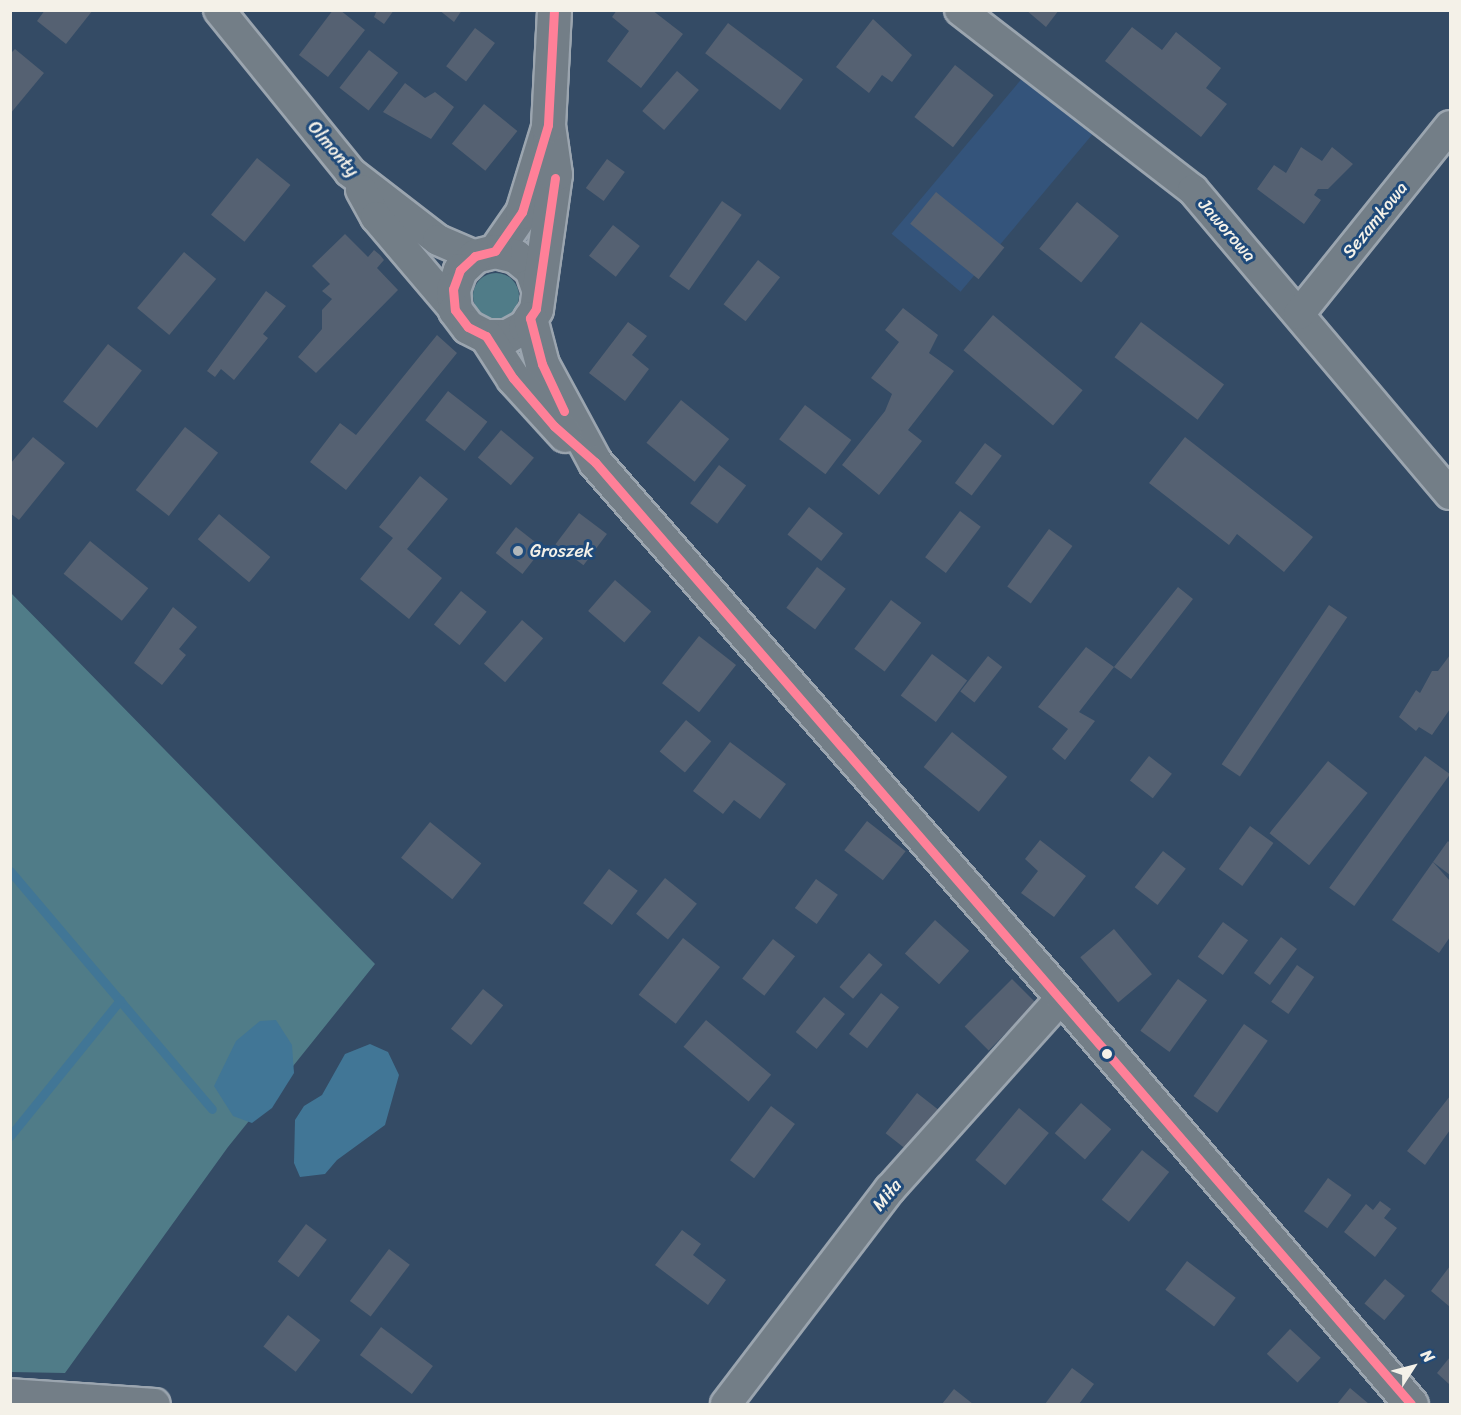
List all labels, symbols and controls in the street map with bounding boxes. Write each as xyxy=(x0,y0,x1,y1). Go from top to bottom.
street label: Olmonty xyxy=(303,117,363,181)
street label: Sezamkowa xyxy=(1338,177,1412,263)
street label: Jaworowa xyxy=(1194,194,1260,266)
place label: Groszek xyxy=(530,540,593,562)
marker: Groszek xyxy=(511,544,525,558)
unlabelled marker xyxy=(1101,1048,1113,1060)
street label: Miła xyxy=(868,1175,906,1215)
north arrow xyxy=(1383,1337,1443,1397)
text: N xyxy=(1413,1343,1443,1369)

